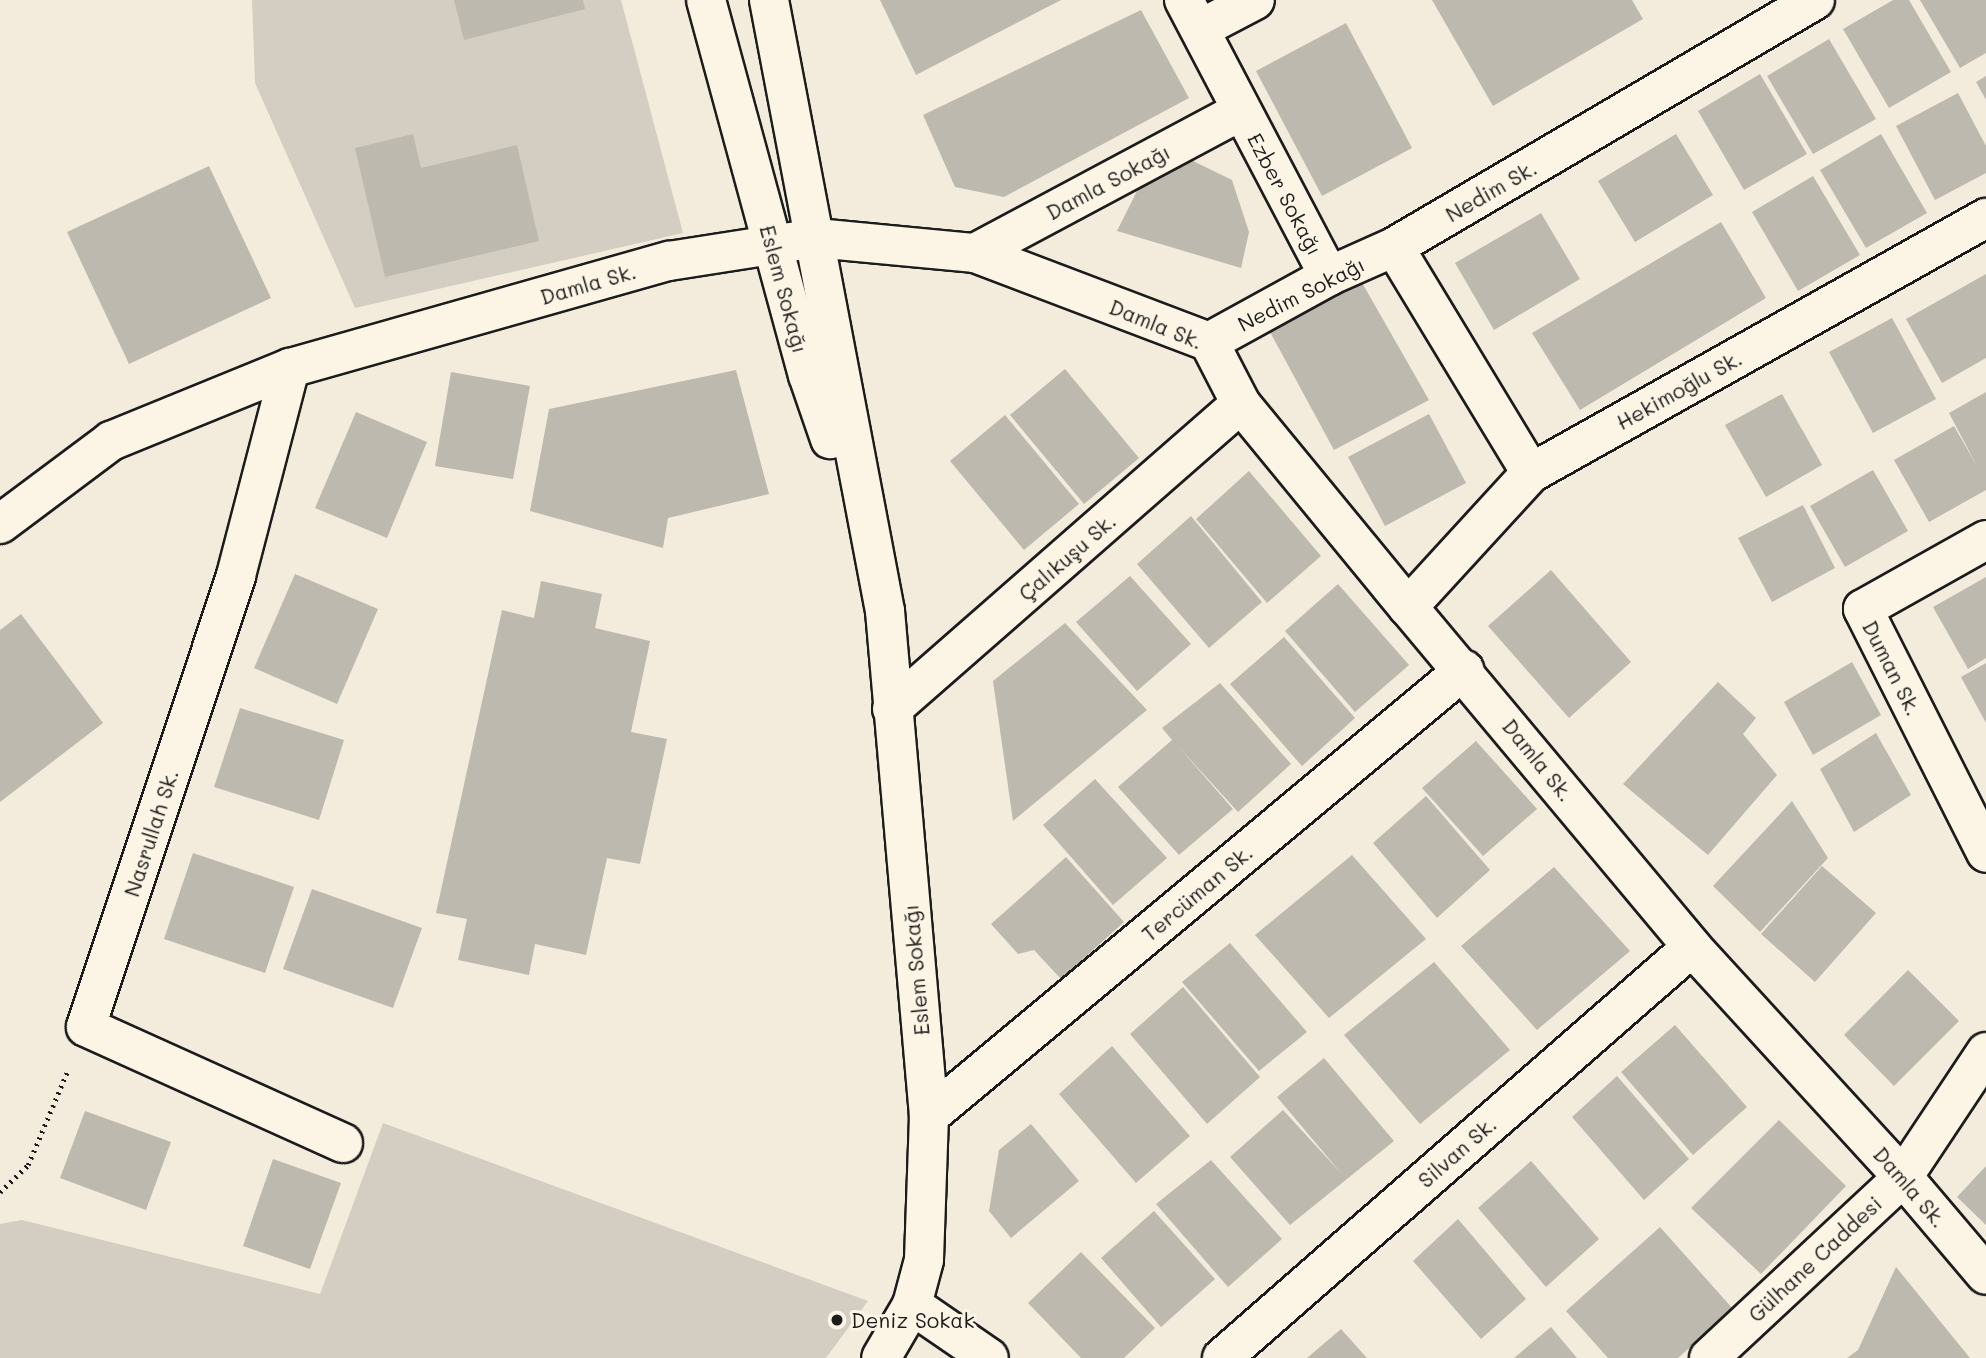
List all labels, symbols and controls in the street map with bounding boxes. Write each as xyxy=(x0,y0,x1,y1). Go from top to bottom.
street label: Ezber Sokağı xyxy=(1242,129,1328,259)
street label: Damla Sokağı xyxy=(1042,139,1174,225)
street label: Nedim Sk. xyxy=(1441,155,1541,227)
street label: Eslem Sokağı xyxy=(755,222,813,356)
street label: Nedim Sokağı xyxy=(1233,251,1369,337)
street label: Damla Sk. xyxy=(537,258,639,310)
street label: Damla Sk. xyxy=(1106,294,1206,354)
street label: Hekimoğlu Sk. xyxy=(1612,345,1746,435)
street label: Çalıkuşu Sk. xyxy=(1013,508,1121,606)
street label: Duman Sk. xyxy=(1857,616,1927,720)
street label: Damla Sk. xyxy=(1497,714,1579,806)
street label: Nasrullah Sk. xyxy=(119,766,183,900)
street label: Tercüman Sk. xyxy=(1137,839,1257,947)
street label: Eslem Sokağı xyxy=(898,904,934,1036)
street label: Silvan Sk. xyxy=(1413,1111,1501,1193)
street label: Damla Sk. xyxy=(1868,1142,1952,1232)
street label: Gülhane Caddesi xyxy=(1743,1191,1887,1327)
place label: Deniz Sokak xyxy=(851,1307,975,1333)
marker: Deniz Sokak xyxy=(829,1312,845,1328)

